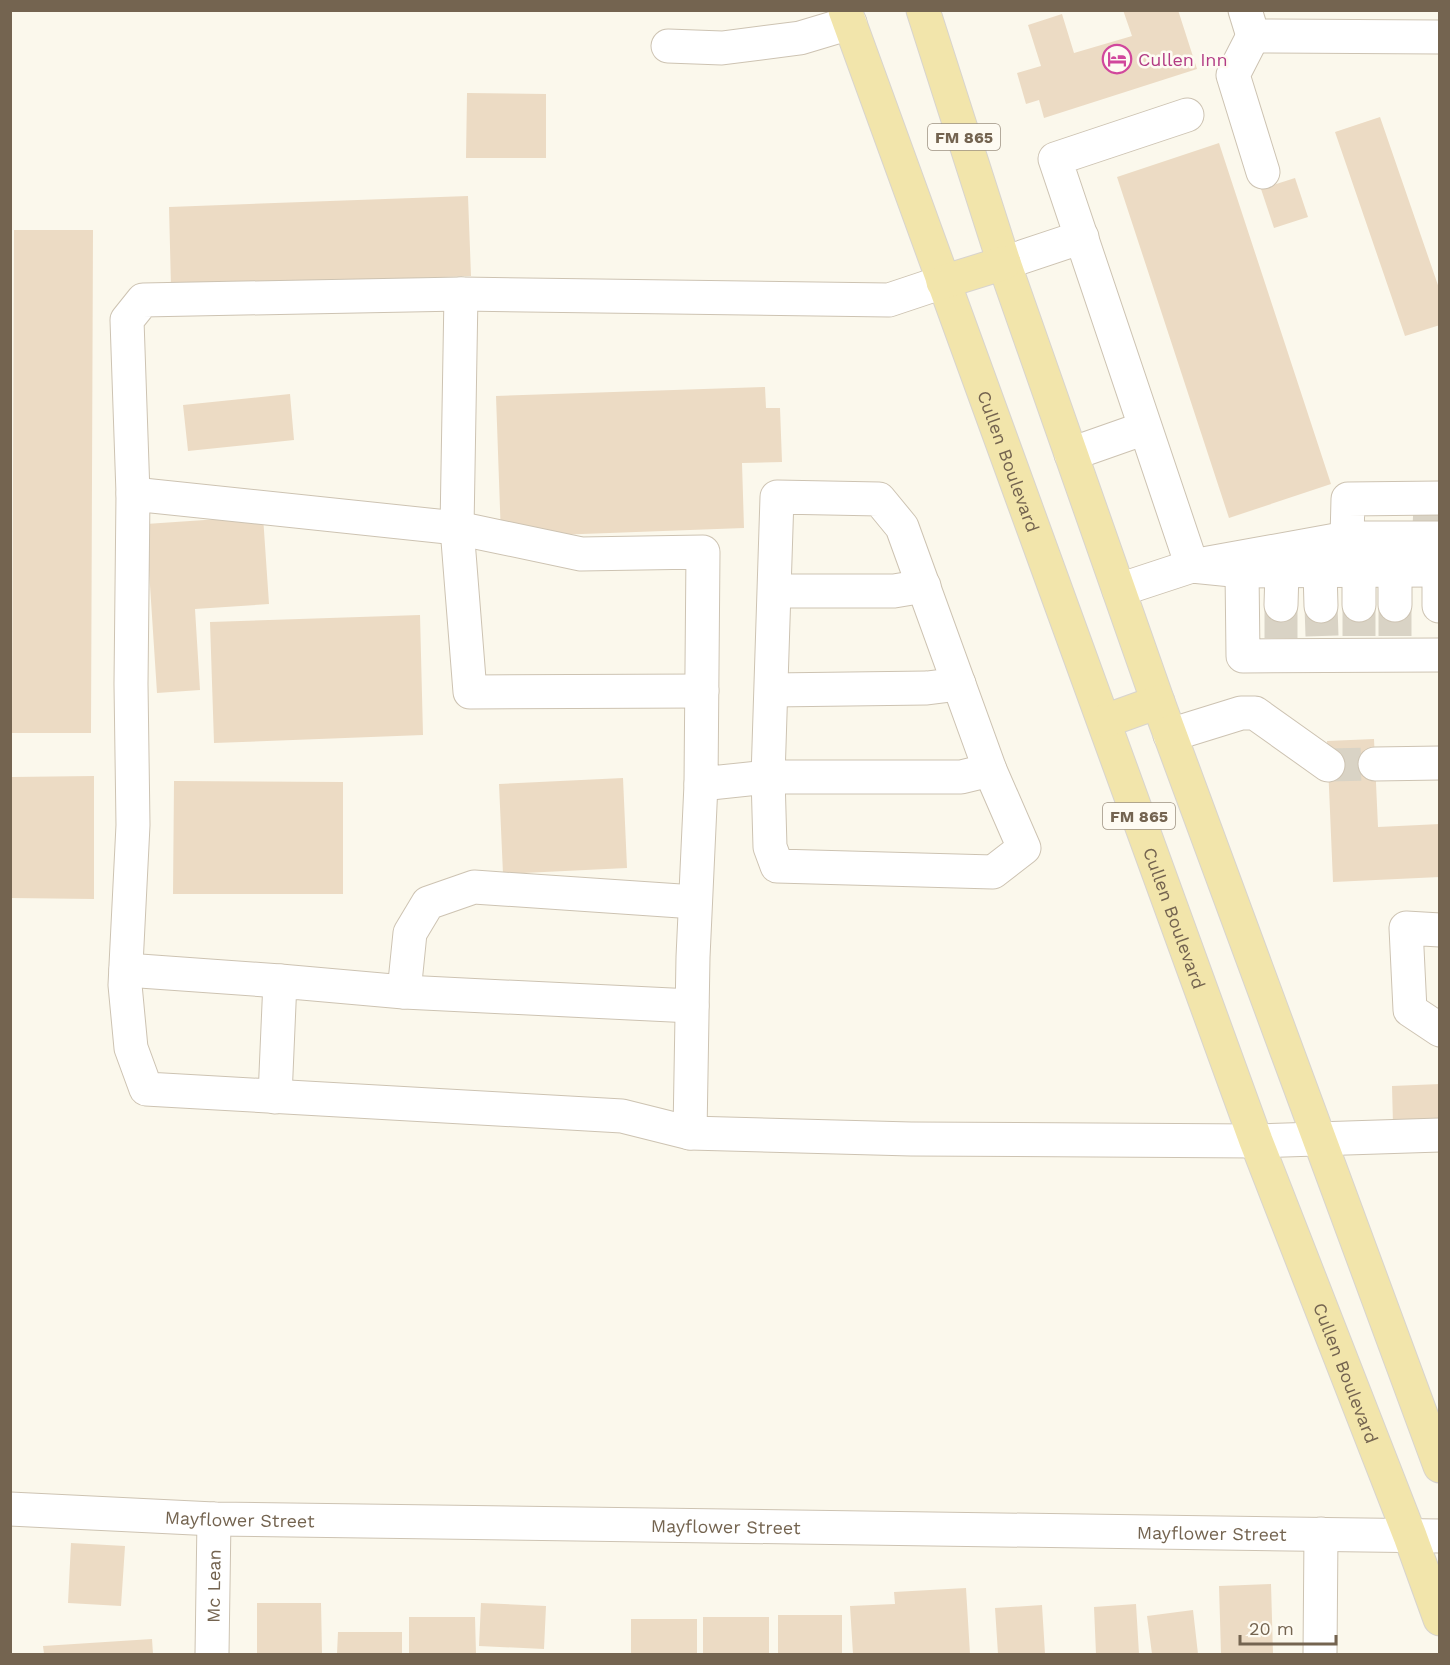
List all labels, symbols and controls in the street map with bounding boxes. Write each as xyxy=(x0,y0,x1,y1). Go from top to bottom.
hotel icon: Cullen Inn xyxy=(1101,43,1133,75)
place label: Cullen Inn xyxy=(1138,49,1228,70)
road number: FM 865 xyxy=(928,124,1000,150)
street label: Cullen Boulevard xyxy=(974,387,1044,535)
road number: FM 865 xyxy=(1103,803,1175,829)
street label: Cullen Boulevard xyxy=(1140,844,1210,992)
street label: Cullen Boulevard xyxy=(1309,1299,1383,1446)
street label: Mayflower Street xyxy=(164,1506,315,1531)
street label: Mayflower Street xyxy=(651,1515,801,1538)
street label: Mayflower Street xyxy=(1137,1521,1287,1544)
street label: Mc Lean xyxy=(202,1549,224,1623)
scale bar xyxy=(1240,1608,1336,1646)
text: 20 m xyxy=(1249,1618,1294,1639)

